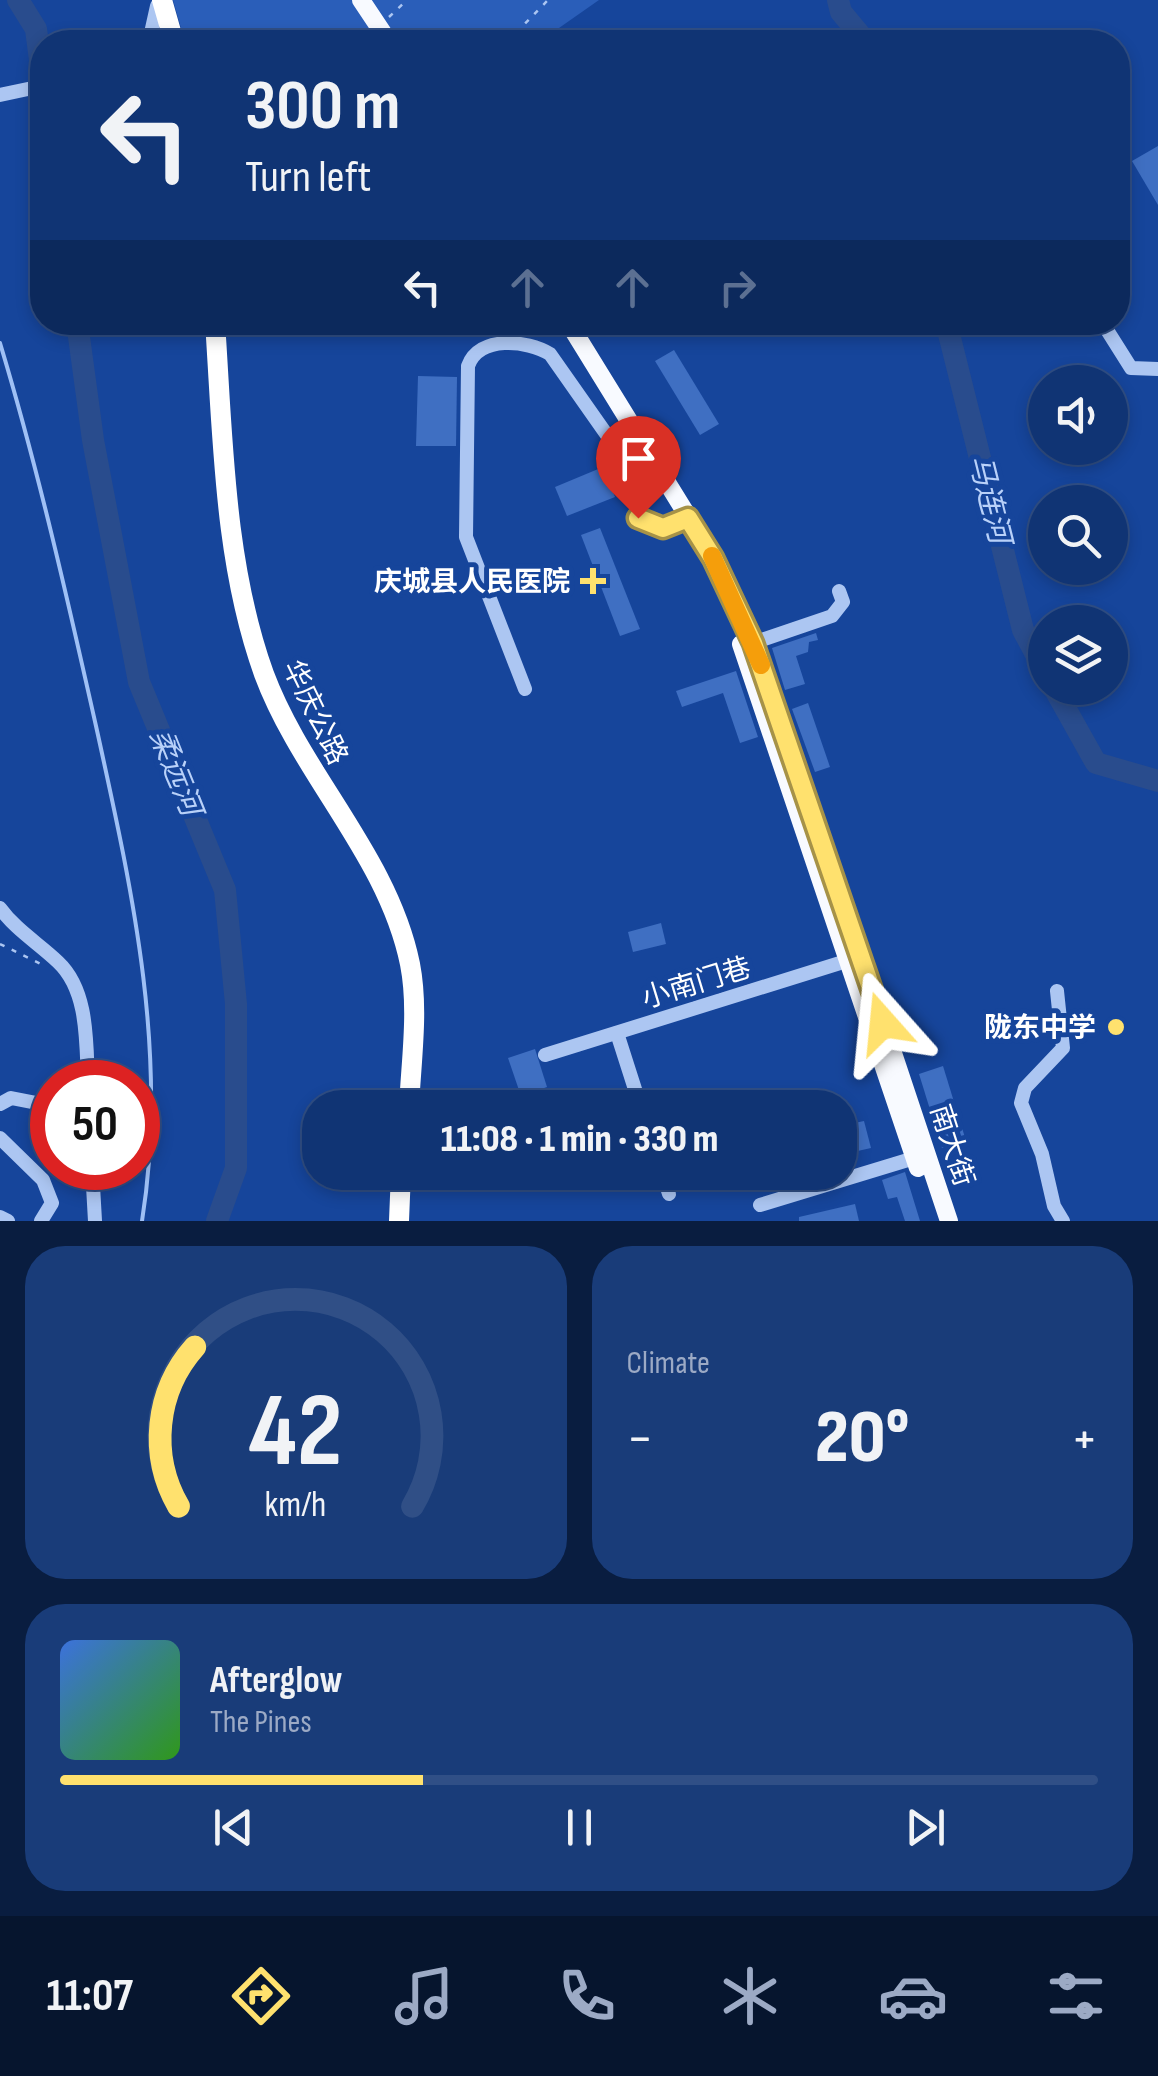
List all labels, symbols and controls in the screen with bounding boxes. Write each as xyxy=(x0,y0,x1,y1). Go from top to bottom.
text: 300 m xyxy=(245,65,400,149)
icon: left xyxy=(80,70,210,200)
text: Turn left xyxy=(245,150,371,205)
icon: left xyxy=(395,260,450,315)
icon: ahead xyxy=(500,260,555,315)
icon: ahead xyxy=(605,260,660,315)
icon: right xyxy=(710,260,765,315)
map controls xyxy=(1028,365,1128,705)
button: sound xyxy=(1028,365,1128,465)
pin xyxy=(596,416,681,519)
icon: arrive xyxy=(611,431,666,486)
water label: 马连河 xyxy=(961,451,1019,552)
button: search xyxy=(1028,485,1128,585)
place label: 庆城县人民医院 xyxy=(374,566,570,599)
marker: 庆城县人民医院 xyxy=(580,568,606,594)
button: layers xyxy=(1028,605,1128,705)
street label: 华庆公路 xyxy=(275,655,354,770)
water label: 柔远河 xyxy=(142,724,210,825)
street label: 小南门巷 xyxy=(638,951,755,1016)
position arrow xyxy=(831,971,935,1075)
place label: 陇东中学 xyxy=(984,1012,1096,1045)
marker: 陇东中学 xyxy=(1105,1016,1127,1038)
speed limit sign: 50 xyxy=(30,1060,160,1190)
street label: 南大街 xyxy=(923,1100,980,1191)
text: 11:08 · 1 min · 330 m xyxy=(441,1117,718,1162)
text: Climate xyxy=(627,1344,710,1383)
text: 42 xyxy=(249,1370,343,1495)
text: 20° xyxy=(815,1393,909,1484)
text: − xyxy=(627,1406,653,1473)
text: + xyxy=(1071,1406,1098,1473)
text: km/h xyxy=(265,1484,327,1527)
text: Afterglow xyxy=(210,1658,343,1703)
text: The Pines xyxy=(210,1703,312,1742)
icon: previous xyxy=(206,1800,261,1855)
icon: pause xyxy=(552,1800,607,1855)
icon: next xyxy=(898,1800,953,1855)
icon: directions xyxy=(226,1961,296,2031)
icon: music xyxy=(389,1961,459,2031)
icon: phone xyxy=(552,1961,622,2031)
icon: climate xyxy=(715,1961,785,2031)
icon: car xyxy=(878,1961,948,2031)
icon: filters xyxy=(1041,1961,1111,2031)
text: 11:07 xyxy=(47,1969,133,2024)

